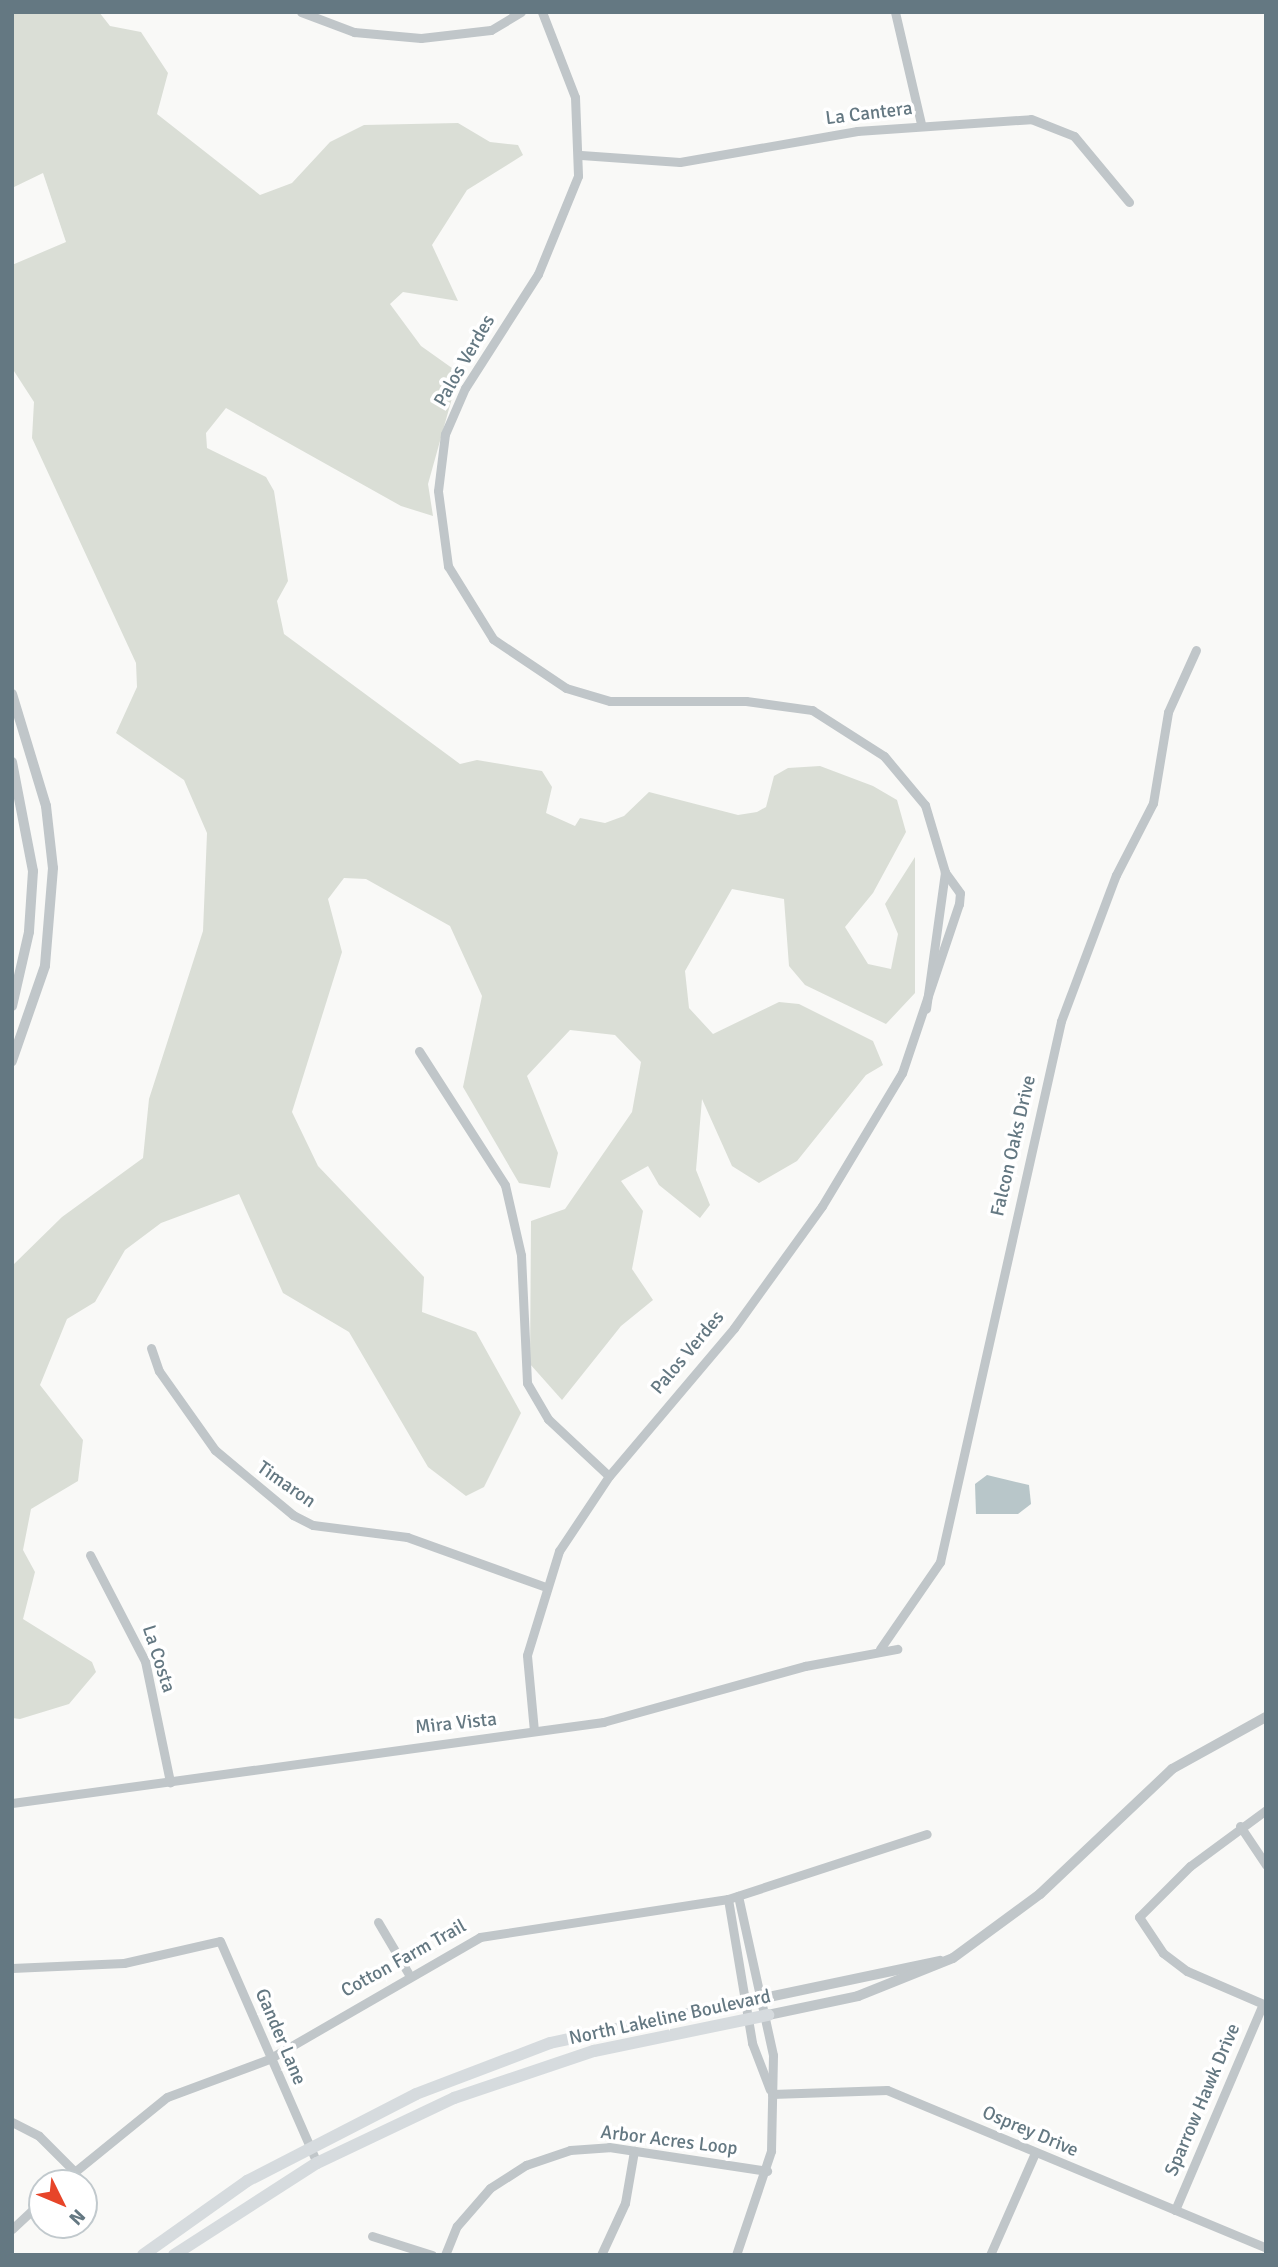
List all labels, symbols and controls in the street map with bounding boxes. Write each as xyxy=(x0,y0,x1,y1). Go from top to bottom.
street label: La Cantera xyxy=(824,97,914,131)
street label: Palos Verdes xyxy=(430,311,500,411)
street label: Falcon Oaks Drive xyxy=(987,1073,1041,1219)
street label: Palos Verdes xyxy=(647,1307,729,1399)
street label: Timaron xyxy=(252,1457,320,1513)
street label: La Costa xyxy=(136,1623,180,1695)
street label: Mira Vista xyxy=(414,1708,498,1740)
street label: Cotton Farm Trail xyxy=(337,1915,471,2003)
street label: North Lakeline Boulevard xyxy=(567,1985,773,2051)
street label: Gander Lane xyxy=(250,1986,310,2088)
street label: Sparrow Hawk Drive xyxy=(1161,2020,1245,2180)
street label: Osprey Drive xyxy=(978,2102,1082,2162)
street label: Arbor Acres Loop xyxy=(599,2121,739,2161)
north arrow xyxy=(28,2169,98,2239)
text: N xyxy=(64,2204,90,2230)

